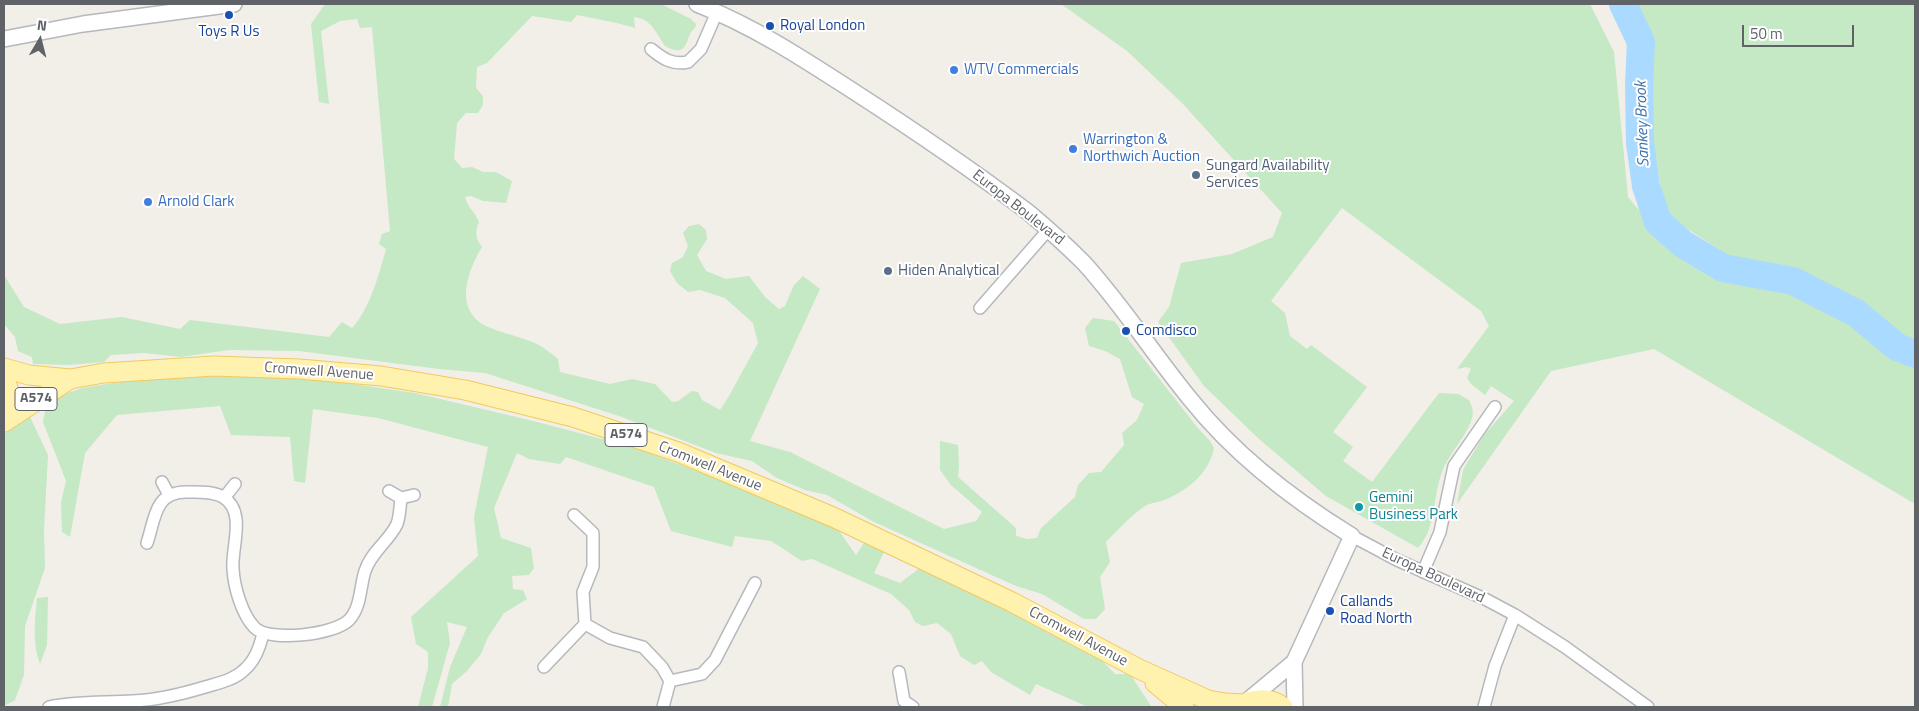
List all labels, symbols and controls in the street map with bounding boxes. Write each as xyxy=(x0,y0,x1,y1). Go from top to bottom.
marker: Toys R Us xyxy=(223,9,235,21)
text: N xyxy=(36,14,48,36)
north arrow xyxy=(15,15,65,65)
scale bar xyxy=(1744,15,1856,47)
place label: Royal London xyxy=(780,17,865,35)
marker: Royal London xyxy=(764,20,776,32)
text: 50 m xyxy=(1750,22,1783,45)
place label: Toys R Us xyxy=(199,23,259,41)
place label: WTV Commercials xyxy=(964,61,1079,79)
marker: WTV Commercials xyxy=(948,64,960,76)
water label: Sankey Brook xyxy=(1632,81,1654,167)
place label: Warrington & Northwich Auction xyxy=(1083,131,1200,166)
marker: Warrington & Northwich Auction xyxy=(1067,143,1079,155)
place label: Sungard Availability Services xyxy=(1206,157,1330,192)
street label: Europa Boulevard xyxy=(969,167,1067,249)
marker: Sungard Availability Services xyxy=(1190,169,1202,181)
place label: Arnold Clark xyxy=(158,193,234,211)
marker: Arnold Clark xyxy=(142,196,154,208)
place label: Hiden Analytical xyxy=(898,262,1000,280)
marker: Hiden Analytical xyxy=(882,265,894,277)
place label: Comdisco xyxy=(1136,322,1197,340)
marker: Comdisco xyxy=(1120,325,1132,337)
street label: Cromwell Avenue xyxy=(264,359,374,385)
road number: A574 xyxy=(15,388,57,410)
road number: A574 xyxy=(605,424,647,446)
street label: Cromwell Avenue xyxy=(656,438,764,496)
place label: Gemini Business Park xyxy=(1369,489,1458,524)
marker: Gemini Business Park xyxy=(1353,501,1365,513)
street label: Europa Boulevard xyxy=(1379,544,1487,608)
place label: Callands Road North xyxy=(1340,593,1412,628)
street label: Cromwell Avenue xyxy=(1025,603,1131,671)
marker: Callands Road North xyxy=(1324,605,1336,617)

